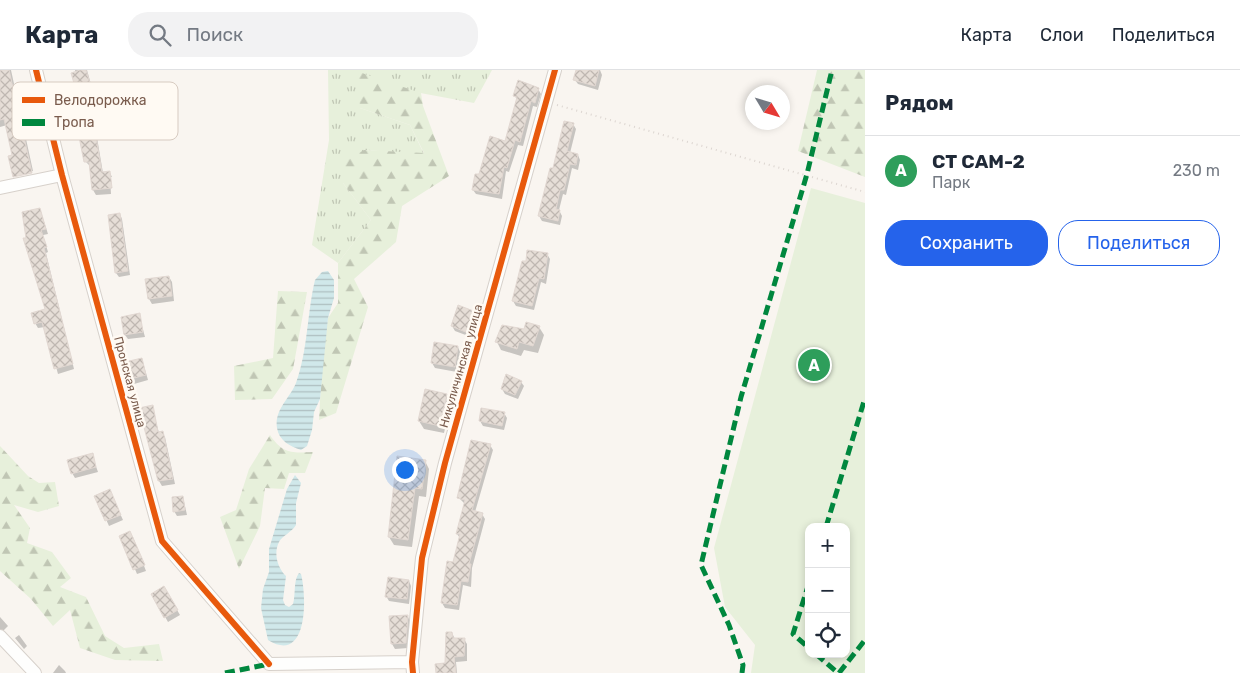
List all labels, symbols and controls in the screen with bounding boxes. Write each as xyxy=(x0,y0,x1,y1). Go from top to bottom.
search box xyxy=(128,12,478,57)
text: Карта xyxy=(25,21,98,49)
icon: search xyxy=(146,21,174,49)
text: Поиск xyxy=(186,23,243,46)
text: Карта xyxy=(961,24,1012,46)
text: Слои xyxy=(1040,24,1084,46)
text: Поделиться xyxy=(1112,24,1215,46)
legend xyxy=(12,82,178,140)
north arrow xyxy=(745,85,790,130)
text: Рядом xyxy=(885,90,954,115)
text: Велодорожка xyxy=(54,92,147,109)
text: Тропа xyxy=(54,114,95,131)
text: СТ САМ-2 xyxy=(932,150,1025,173)
text: A xyxy=(895,161,907,180)
text: 230 m xyxy=(1173,161,1220,180)
text: Парк xyxy=(932,173,970,192)
button: Сохранить xyxy=(885,220,1048,266)
button: Поделиться xyxy=(1058,220,1220,266)
street label: Никуличинская улица xyxy=(437,303,485,429)
street label: Пронская улица xyxy=(111,335,149,429)
pin: A xyxy=(798,346,830,384)
your location xyxy=(392,457,418,483)
map controls xyxy=(805,523,850,658)
button: + xyxy=(805,523,850,568)
button: − xyxy=(805,568,850,613)
button: locate xyxy=(805,613,850,658)

